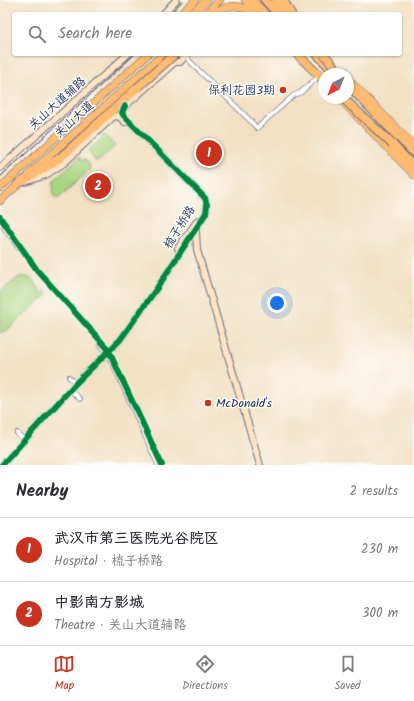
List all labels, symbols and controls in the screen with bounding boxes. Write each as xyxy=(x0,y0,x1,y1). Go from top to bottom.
search box xyxy=(12,12,402,56)
text: Search here xyxy=(58,22,132,46)
icon: search xyxy=(26,23,48,45)
north arrow xyxy=(318,68,354,104)
street label: 关山大道辅路 xyxy=(25,74,89,132)
place label: 保利花园3期 xyxy=(208,81,275,100)
marker: 保利花园3期 xyxy=(278,85,288,95)
street label: 关山大道 xyxy=(51,98,97,140)
pin: 1 xyxy=(196,138,222,168)
pin: 2 xyxy=(85,171,111,201)
street label: 梳子桥路 xyxy=(159,202,200,253)
your location xyxy=(267,293,287,313)
place label: McDonald's xyxy=(216,394,272,413)
marker: McDonald's xyxy=(203,398,213,408)
text: Nearby xyxy=(16,478,68,505)
text: 2 results xyxy=(350,481,398,502)
text: 武汉市第三医院光谷院区 xyxy=(54,527,219,551)
text: 1 xyxy=(27,539,31,560)
text: 230 m xyxy=(361,539,398,560)
text: Hospital · 梳子桥路 xyxy=(54,551,163,572)
text: 中影南方影城 xyxy=(54,591,144,615)
text: 2 xyxy=(25,603,33,624)
text: 300 m xyxy=(362,603,398,624)
text: Theatre · 关山大道辅路 xyxy=(54,615,187,636)
tab: Map xyxy=(53,653,75,695)
tab: Directions xyxy=(182,653,228,695)
tab: Saved xyxy=(335,653,361,695)

